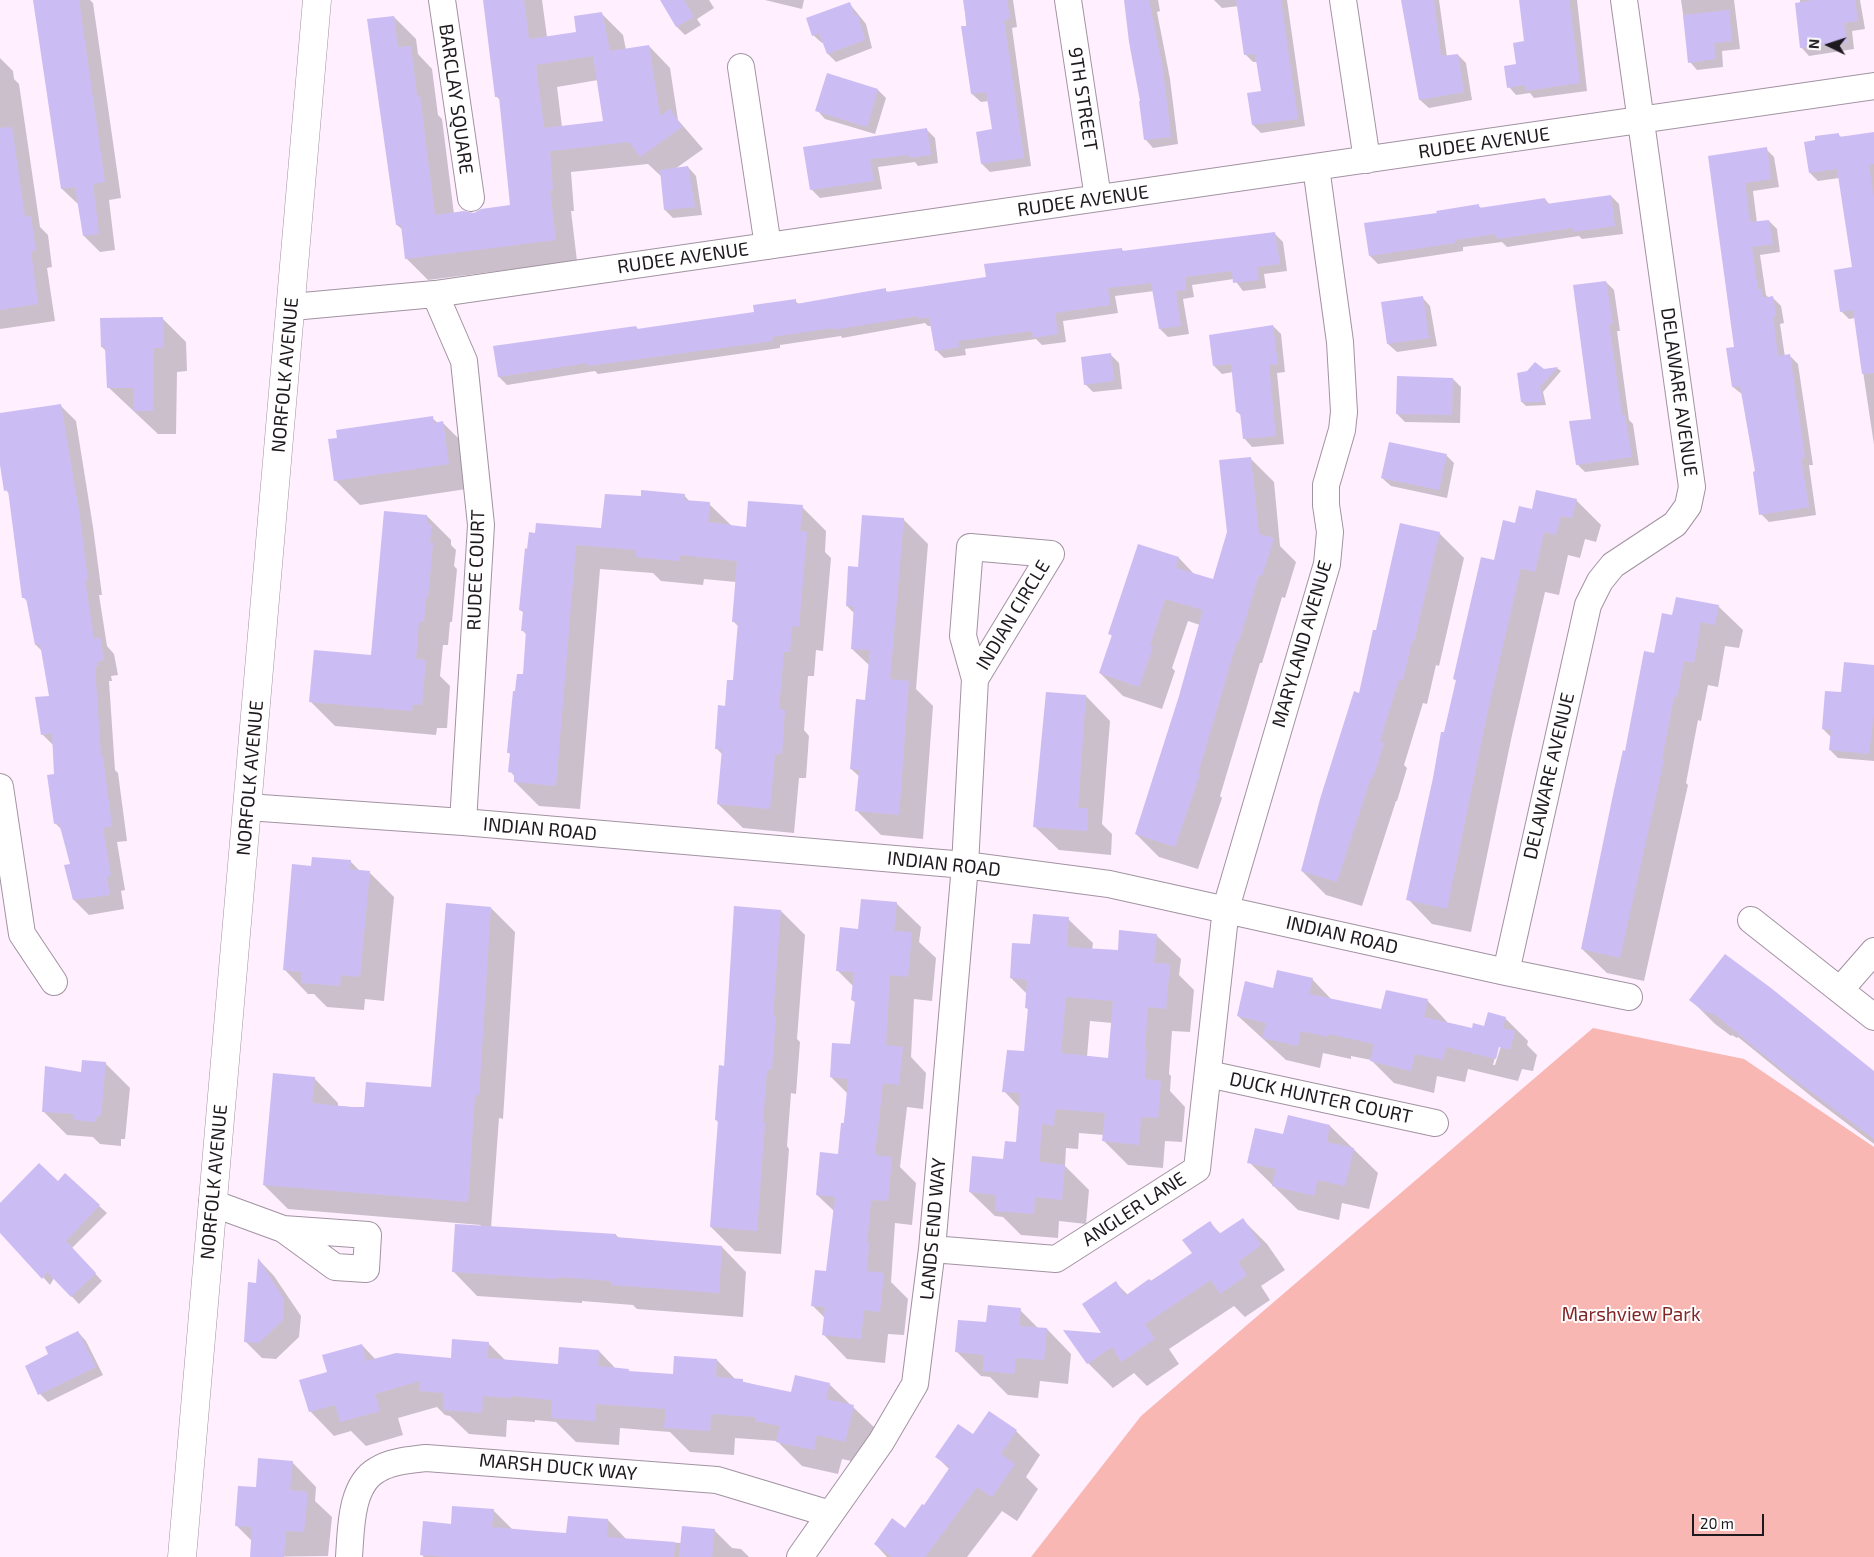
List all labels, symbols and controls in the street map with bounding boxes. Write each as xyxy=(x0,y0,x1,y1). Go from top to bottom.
north arrow xyxy=(1804,20,1854,70)
street label: BARCLAY SQUARE xyxy=(434,22,478,176)
text: N xyxy=(1805,38,1822,50)
street label: 9TH STREET xyxy=(1064,46,1102,152)
street label: RUDEE AVENUE xyxy=(1417,122,1551,164)
street label: RUDEE AVENUE xyxy=(1016,180,1150,222)
street label: RUDEE AVENUE xyxy=(616,237,750,279)
street label: NORFOLK AVENUE xyxy=(267,296,303,454)
street label: DELAWARE AVENUE xyxy=(1656,306,1702,478)
street label: RUDEE COURT xyxy=(462,509,490,631)
street label: INDIAN CIRCLE xyxy=(971,556,1055,674)
street label: MARYLAND AVENUE xyxy=(1267,558,1337,730)
street label: DELAWARE AVENUE xyxy=(1519,690,1579,862)
street label: NORFOLK AVENUE xyxy=(232,699,268,857)
street label: INDIAN ROAD xyxy=(482,813,598,845)
street label: INDIAN ROAD xyxy=(886,847,1002,881)
street label: INDIAN ROAD xyxy=(1284,911,1400,959)
street label: DUCK HUNTER COURT xyxy=(1227,1067,1415,1129)
street label: NORFOLK AVENUE xyxy=(196,1103,232,1261)
street label: LANDS END WAY xyxy=(915,1157,951,1301)
street label: ANGLER LANE xyxy=(1078,1167,1190,1251)
park label: Marshview Park xyxy=(1561,1304,1701,1326)
street label: MARSH DUCK WAY xyxy=(478,1449,638,1485)
scale bar xyxy=(1694,1504,1766,1536)
text: 20 m xyxy=(1700,1514,1734,1532)

